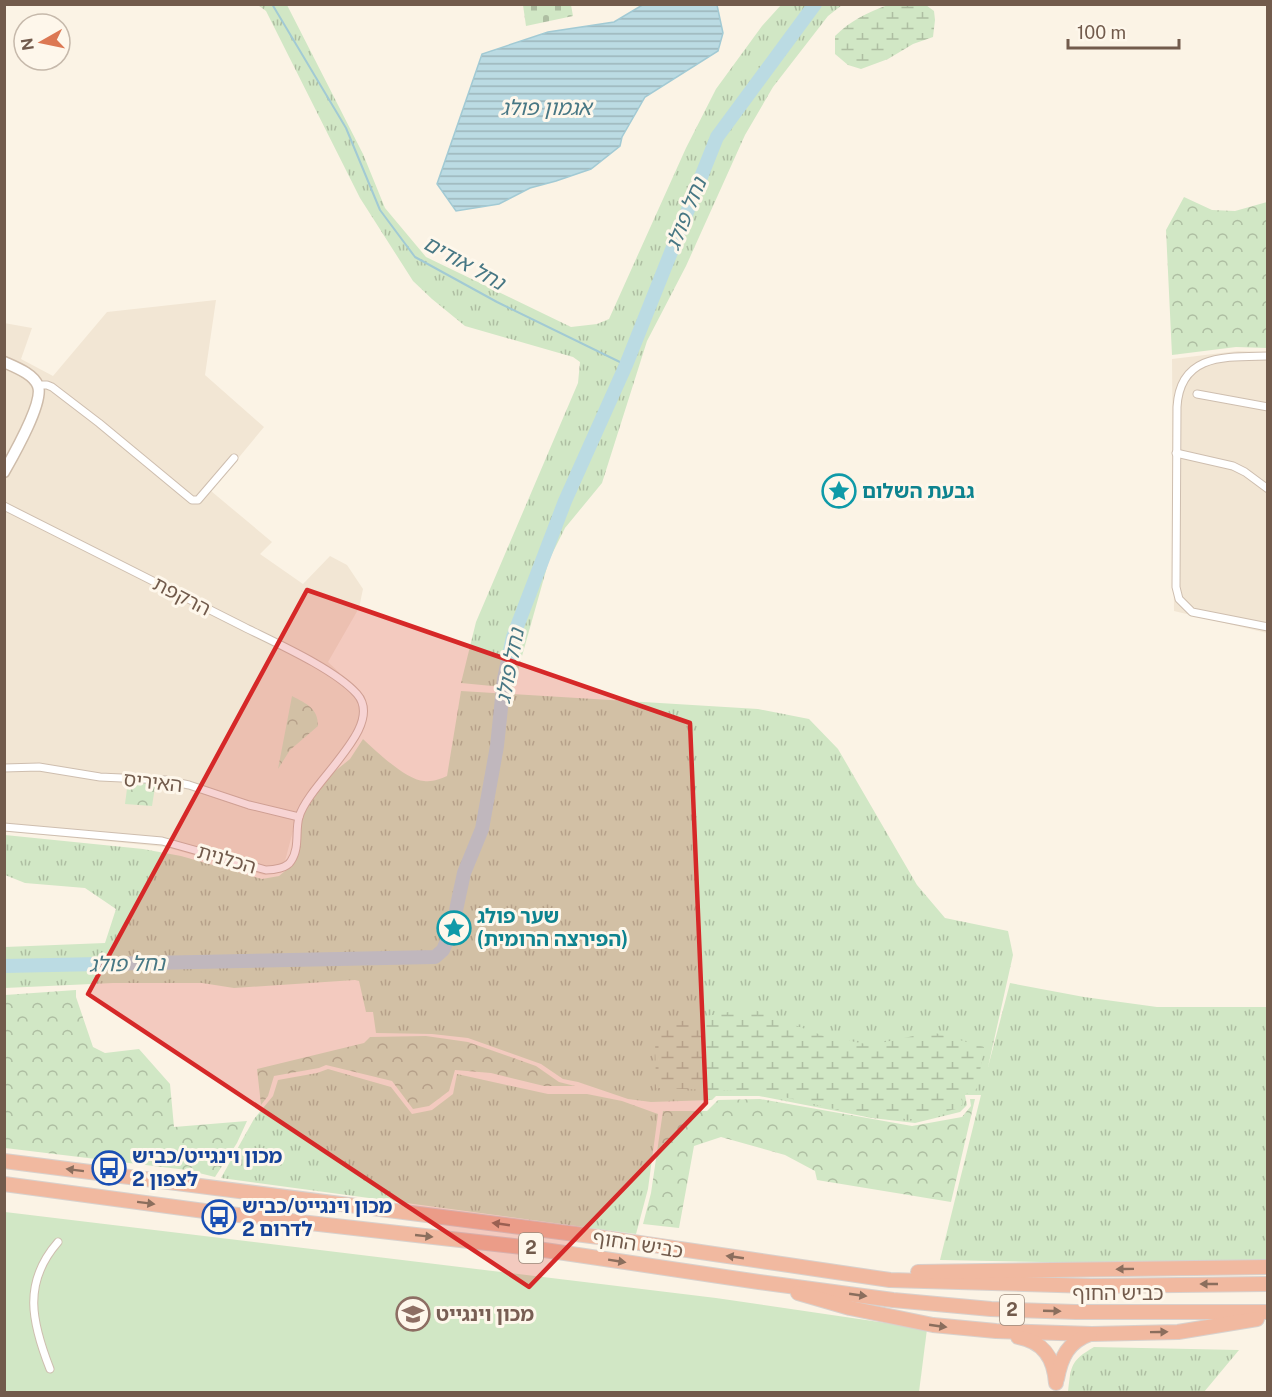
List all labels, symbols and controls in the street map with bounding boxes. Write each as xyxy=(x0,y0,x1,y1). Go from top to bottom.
north arrow xyxy=(12,12,72,72)
scale bar xyxy=(1068,12,1179,50)
text: 100 m xyxy=(1077,22,1126,43)
text: N xyxy=(17,37,38,52)
water label: אגמון פולג xyxy=(501,95,594,120)
water label: נחל פולג xyxy=(660,172,712,254)
water label: נחל אודים xyxy=(419,230,511,296)
place icon: גבעת השלום xyxy=(821,473,857,509)
place label: גבעת השלום xyxy=(862,479,974,503)
street label: הרקפת xyxy=(149,571,215,621)
water label: נחל פולג xyxy=(490,624,529,705)
street label: האיריס xyxy=(122,767,184,797)
street label: הכלנית xyxy=(195,839,259,879)
place label: שער פולג (הפירצה הרומית) xyxy=(477,904,628,951)
place icon: שער פולג (הפירצה הרומית) xyxy=(436,910,472,946)
water label: נחל פולג xyxy=(89,950,167,977)
place label: מכון וינגייט/כביש 2 לצפון xyxy=(132,1144,282,1191)
bus stop icon: מכון וינגייט/כביש 2 לצפון xyxy=(91,1150,127,1186)
one-way arrow xyxy=(66,1165,85,1174)
place label: מכון וינגייט/כביש 2 לדרום xyxy=(242,1194,392,1241)
one-way arrow xyxy=(136,1198,155,1208)
bus stop icon: מכון וינגייט/כביש 2 לדרום xyxy=(201,1199,237,1235)
one-way arrow xyxy=(491,1220,510,1229)
street label: כביש החוף xyxy=(591,1225,685,1263)
one-way arrow xyxy=(414,1231,433,1241)
road number: 2 xyxy=(519,1233,543,1263)
one-way arrow xyxy=(726,1253,745,1262)
one-way arrow xyxy=(608,1256,627,1265)
one-way arrow xyxy=(1116,1264,1135,1274)
one-way arrow xyxy=(1200,1279,1219,1289)
street label: כביש החוף xyxy=(1072,1281,1164,1305)
one-way arrow xyxy=(849,1290,868,1299)
road number: 2 xyxy=(1000,1295,1024,1325)
school or university icon: מכון וינגייט xyxy=(395,1296,431,1332)
place label: מכון וינגייט xyxy=(436,1302,534,1326)
one-way arrow xyxy=(1043,1307,1062,1316)
one-way arrow xyxy=(928,1321,947,1330)
one-way arrow xyxy=(1150,1328,1169,1337)

